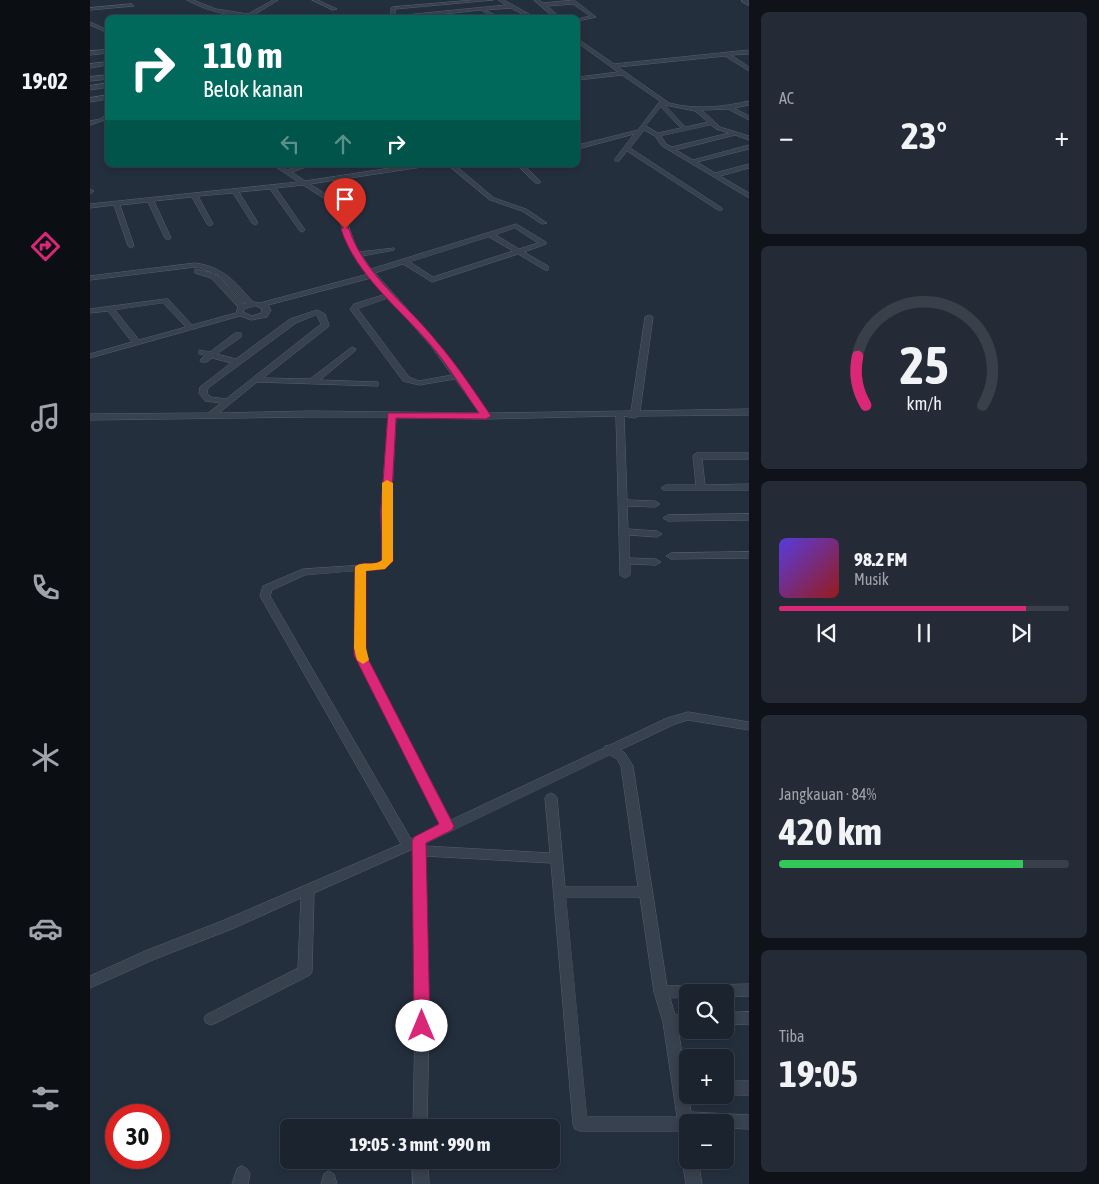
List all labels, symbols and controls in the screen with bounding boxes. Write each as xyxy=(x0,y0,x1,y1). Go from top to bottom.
icon: right xyxy=(120,35,185,100)
text: 110 m xyxy=(203,35,282,75)
text: 19:02 xyxy=(22,68,68,94)
text: Belok kanan xyxy=(203,76,304,102)
text: AC xyxy=(779,89,794,107)
text: 23° xyxy=(901,114,947,157)
text: − xyxy=(779,120,794,152)
text: + xyxy=(1054,120,1069,152)
icon: left xyxy=(276,130,304,158)
icon: ahead xyxy=(329,130,357,158)
icon: right xyxy=(382,130,410,158)
pin xyxy=(324,178,366,229)
icon: arrive xyxy=(331,185,359,213)
icon: directions xyxy=(28,229,63,264)
text: 25 xyxy=(900,335,948,395)
text: km/h xyxy=(906,393,942,414)
icon: music xyxy=(28,400,63,435)
text: 98.2 FM xyxy=(854,548,907,570)
icon: phone xyxy=(28,570,63,605)
text: Musik xyxy=(854,570,889,588)
icon: previous xyxy=(813,619,841,647)
icon: pause xyxy=(910,619,938,647)
icon: next xyxy=(1007,619,1035,647)
icon: climate xyxy=(28,740,63,775)
text: Jangkauan · 84% xyxy=(779,785,876,803)
text: 420 km xyxy=(779,810,882,853)
icon: car xyxy=(28,911,63,946)
map controls xyxy=(679,984,734,1169)
button: search xyxy=(679,984,734,1039)
position arrow xyxy=(395,999,447,1051)
text: Tiba xyxy=(779,1027,804,1045)
button: + xyxy=(679,1049,734,1104)
text: 19:05 xyxy=(779,1052,858,1095)
icon: filters xyxy=(28,1081,63,1116)
speed limit sign: 30 xyxy=(105,1104,170,1169)
button: − xyxy=(679,1114,734,1169)
text: 19:05 · 3 mnt · 990 m xyxy=(350,1133,491,1155)

